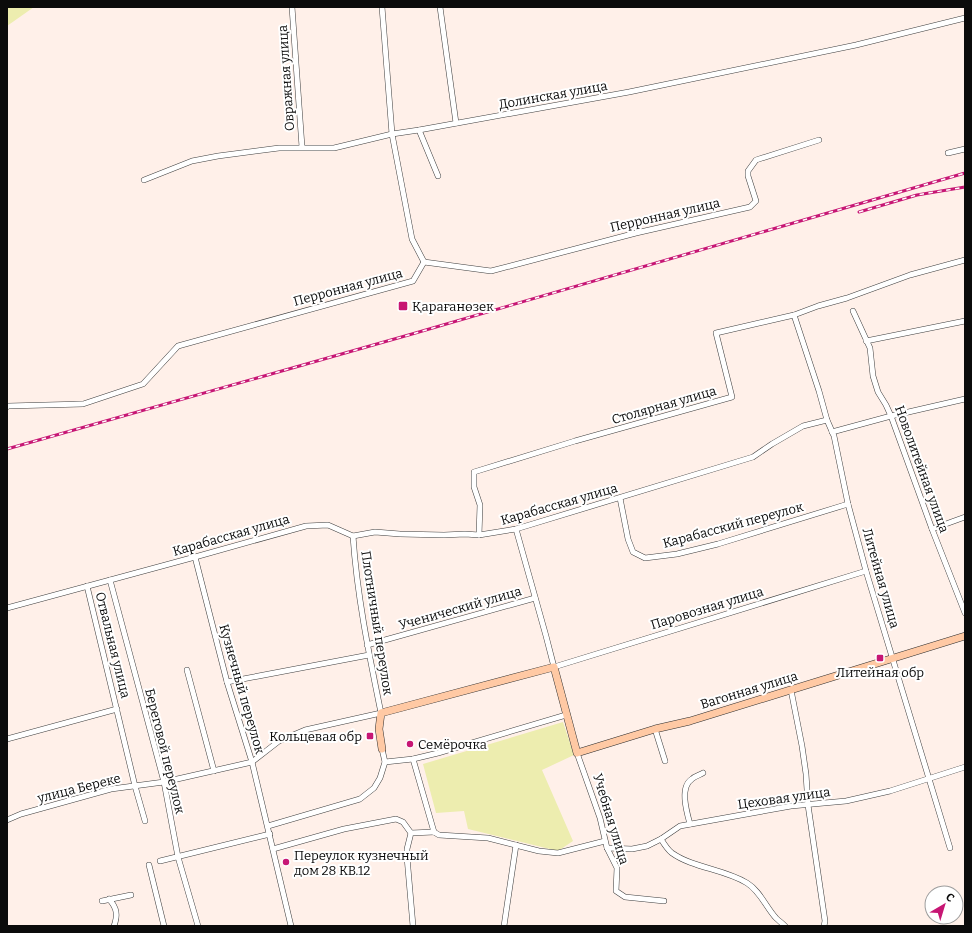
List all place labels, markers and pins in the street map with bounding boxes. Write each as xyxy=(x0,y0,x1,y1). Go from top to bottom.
place label: Қарағанөзек xyxy=(412,299,494,314)
marker: Қарағанөзек xyxy=(397,300,409,312)
marker: Литейная обр xyxy=(875,653,885,663)
place label: Литейная обр xyxy=(836,665,924,680)
place label: Кольцевая обр xyxy=(269,729,362,744)
marker: Кольцевая обр xyxy=(365,731,375,741)
place label: Семёрочка xyxy=(418,737,487,752)
marker: Семёрочка xyxy=(405,739,415,749)
place label: Переулок кузнечный дом 28 КВ.12 xyxy=(294,848,429,878)
marker: Переулок кузнечный дом 28 КВ.12 xyxy=(281,857,291,867)

